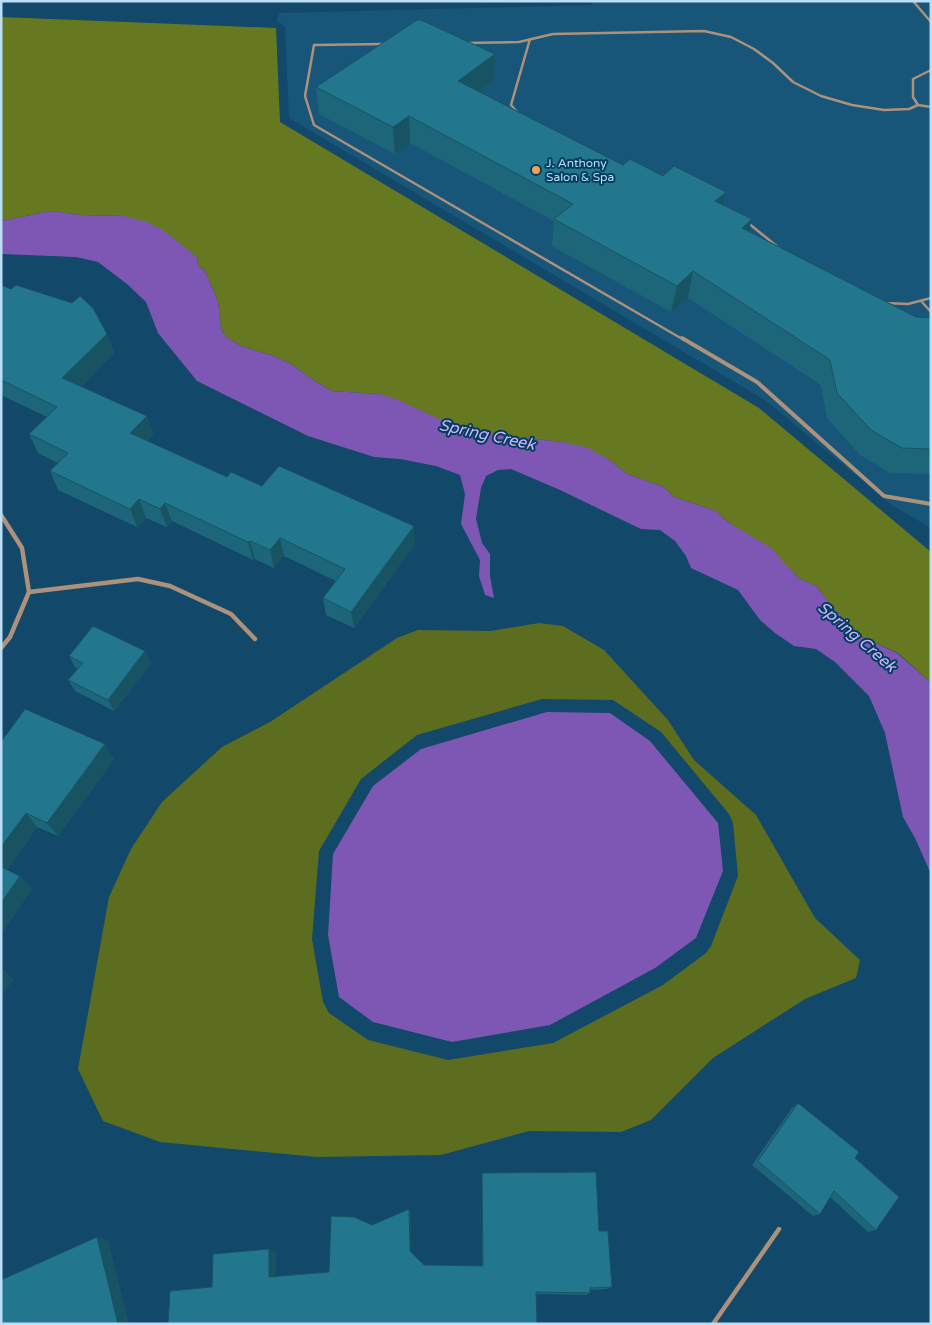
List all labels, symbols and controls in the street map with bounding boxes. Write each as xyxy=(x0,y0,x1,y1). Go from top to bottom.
place label: J. Anthony Salon & Spa xyxy=(546,156,614,184)
marker: J. Anthony Salon & Spa xyxy=(530,164,542,176)
water label: Spring Creek xyxy=(437,415,538,455)
water label: Spring Creek xyxy=(814,597,901,677)

